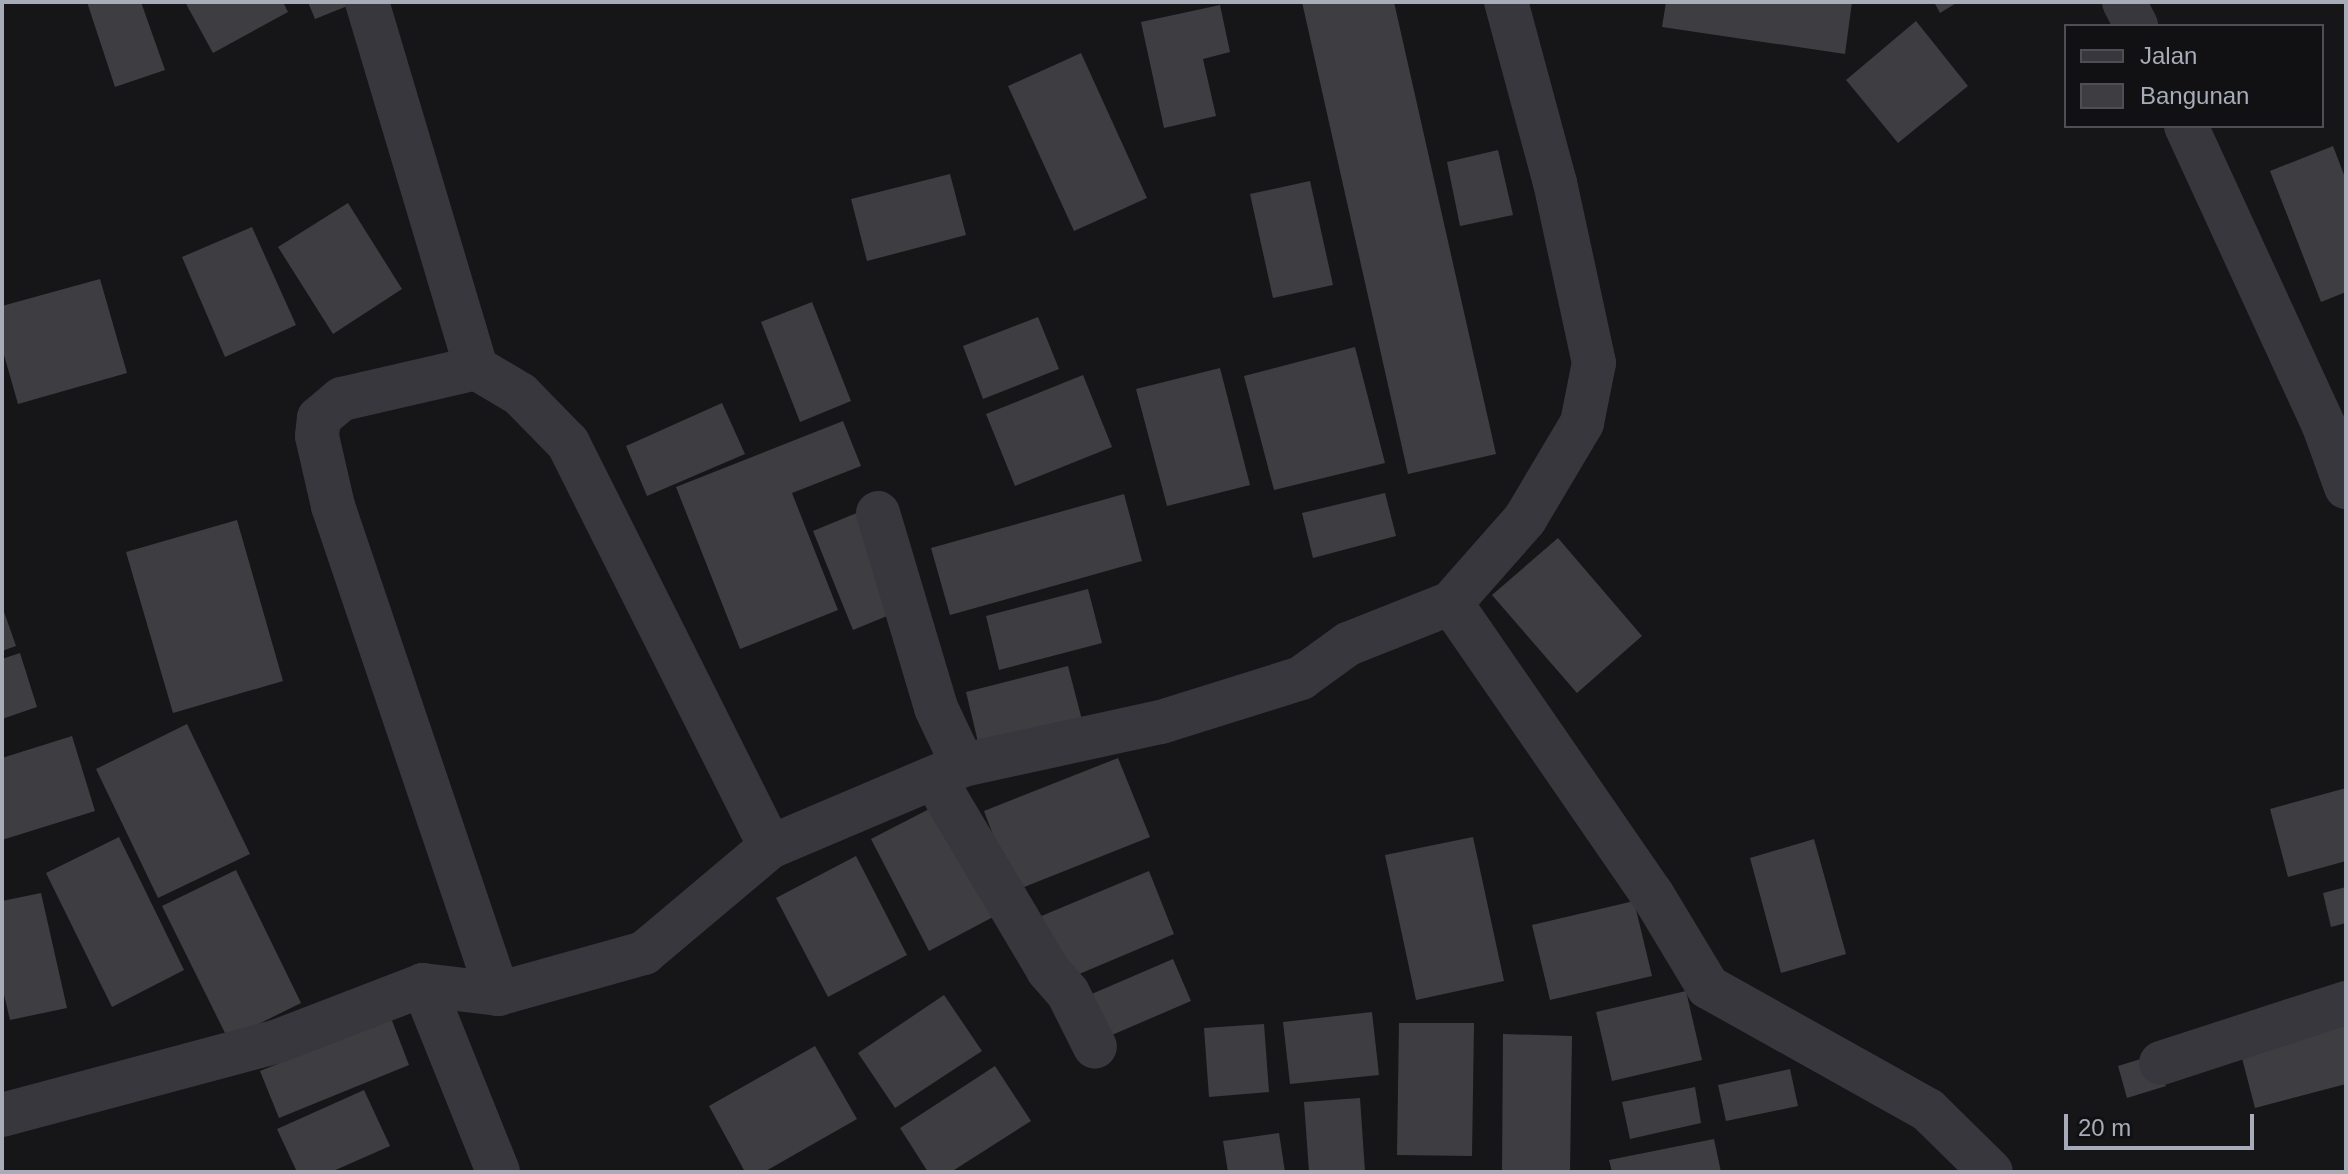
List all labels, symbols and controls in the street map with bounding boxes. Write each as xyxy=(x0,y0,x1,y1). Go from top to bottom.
legend xyxy=(2064,24,2324,128)
text: Jalan xyxy=(2140,42,2197,69)
text: Bangunan xyxy=(2140,82,2249,109)
scale bar xyxy=(2068,1098,2258,1148)
text: 20 m xyxy=(2078,1114,2131,1141)

